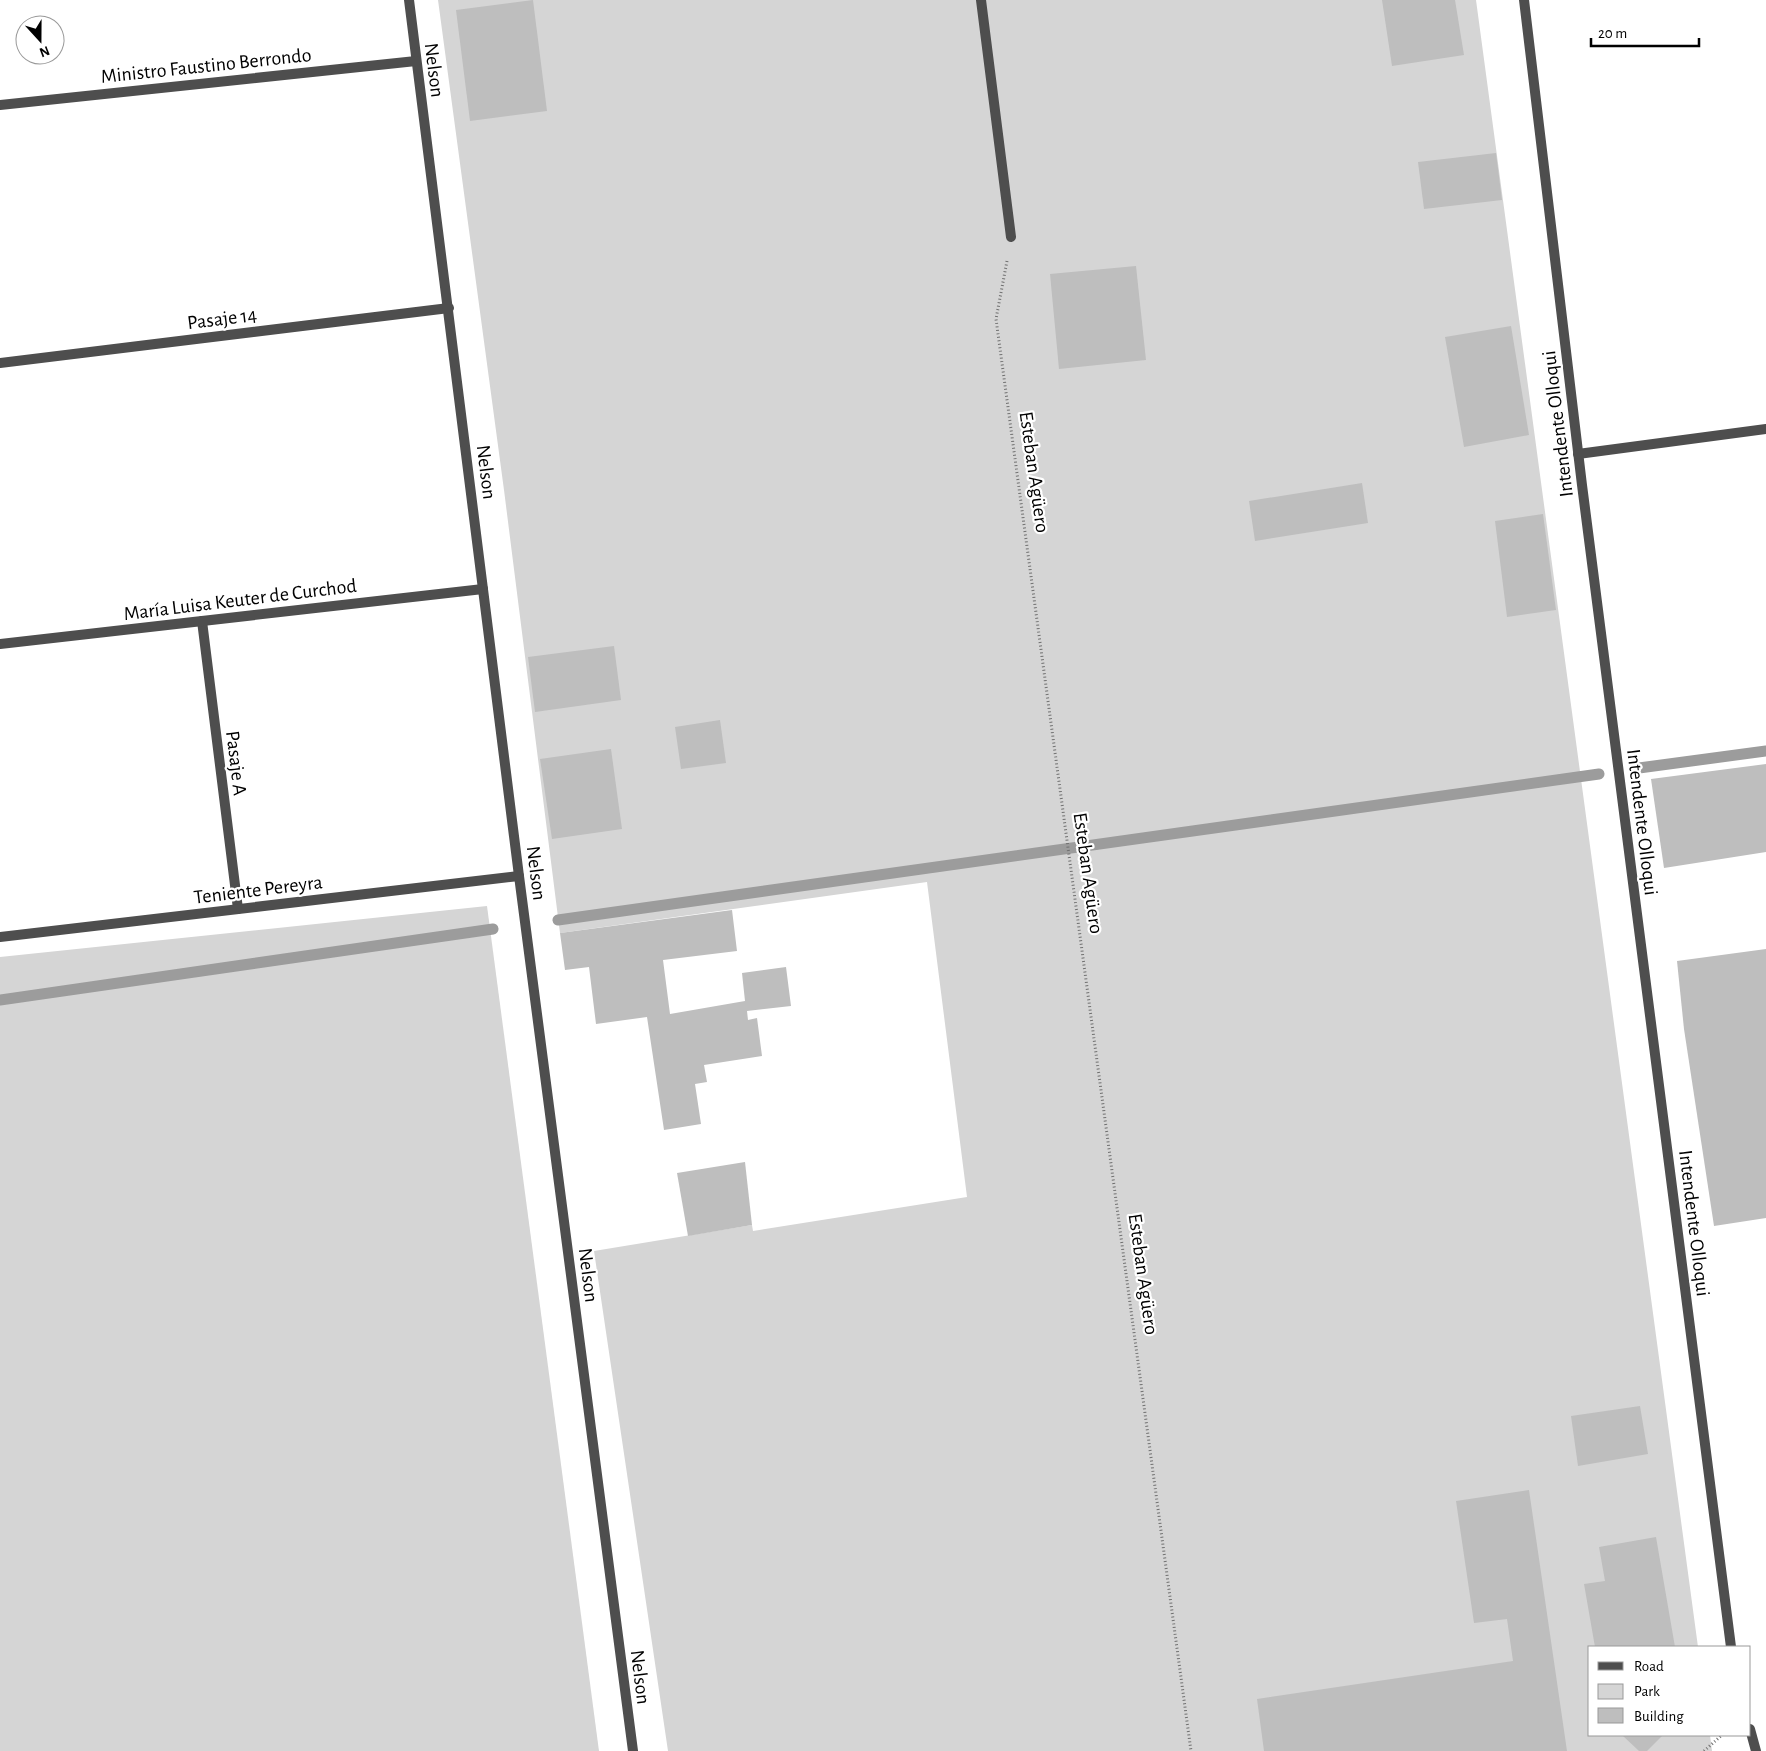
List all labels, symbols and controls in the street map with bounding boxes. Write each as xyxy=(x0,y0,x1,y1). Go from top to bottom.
north arrow xyxy=(15,15,65,65)
scale bar xyxy=(1591,15,1698,47)
text: 20 m xyxy=(1598,26,1627,41)
street label: Nelson xyxy=(421,42,447,99)
text: N xyxy=(37,43,51,59)
street label: Ministro Faustino Berrondo xyxy=(100,45,312,87)
street label: Pasaje 14 xyxy=(186,305,258,333)
street label: Intendente Olloqui xyxy=(1539,350,1577,498)
street label: Esteban Agüero xyxy=(1016,410,1052,534)
street label: Nelson xyxy=(473,444,499,501)
street label: María Luisa Keuter de Curchod xyxy=(123,576,358,624)
street label: Pasaje A xyxy=(222,730,250,797)
street label: Intendente Olloqui xyxy=(1623,748,1661,896)
street label: Esteban Agüero xyxy=(1070,811,1106,935)
street label: Nelson xyxy=(523,845,549,902)
street label: Teniente Pereyra xyxy=(193,872,324,908)
street label: Intendente Olloqui xyxy=(1675,1149,1713,1297)
street label: Esteban Agüero xyxy=(1125,1212,1161,1336)
street label: Nelson xyxy=(575,1247,601,1304)
legend xyxy=(1588,1646,1751,1736)
street label: Nelson xyxy=(627,1649,653,1706)
text: Road xyxy=(1634,1659,1664,1674)
text: Park xyxy=(1634,1684,1660,1699)
text: Building xyxy=(1634,1709,1684,1724)

